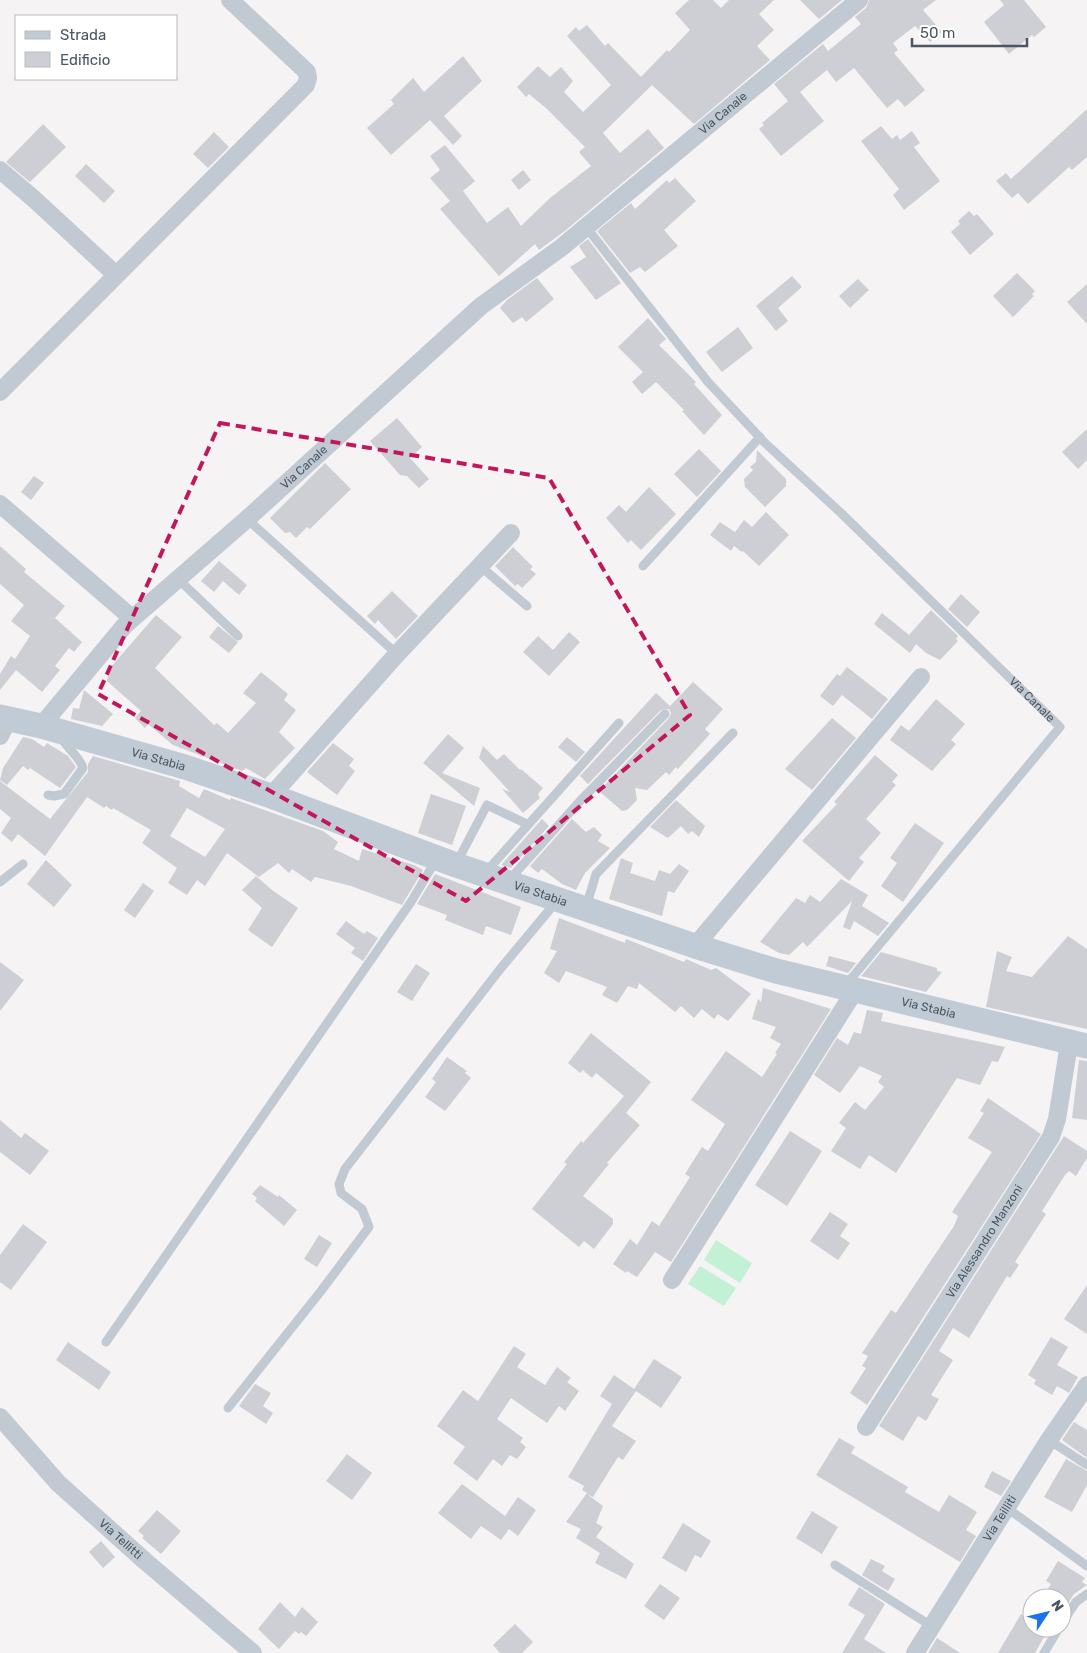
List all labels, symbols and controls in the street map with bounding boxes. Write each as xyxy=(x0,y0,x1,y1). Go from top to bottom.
legend xyxy=(15,15,178,80)
scale bar xyxy=(912,15,1027,47)
text: 50 m xyxy=(920,24,955,42)
text: Strada xyxy=(60,26,106,44)
text: Edificio xyxy=(60,51,110,69)
street label: Via Canale xyxy=(696,89,750,137)
street label: Via Canale xyxy=(278,442,330,492)
street label: Via Canale xyxy=(1006,674,1058,725)
street label: Via Stabia xyxy=(130,745,187,774)
street label: Via Stabia xyxy=(512,878,569,909)
street label: Via Stabia xyxy=(900,994,957,1021)
street label: Via Alessandro Manzoni xyxy=(943,1182,1026,1301)
street label: Via Teilliti xyxy=(980,1493,1019,1544)
street label: Via Tellitti xyxy=(96,1516,145,1562)
north arrow xyxy=(1022,1588,1072,1638)
text: N xyxy=(1047,1597,1067,1615)

